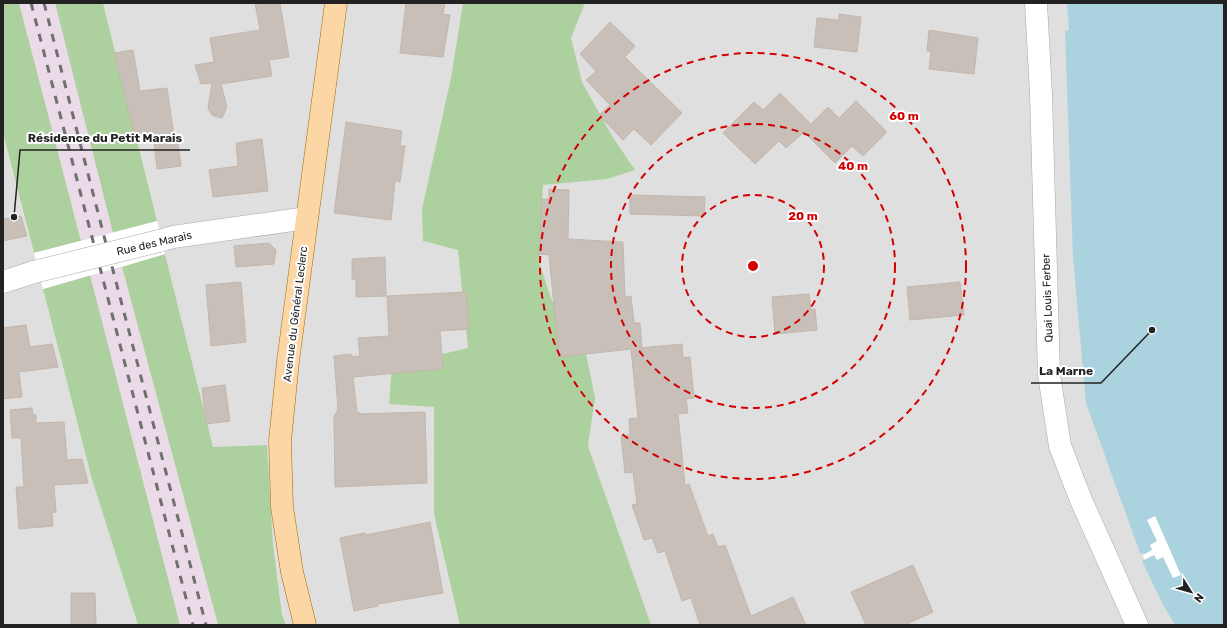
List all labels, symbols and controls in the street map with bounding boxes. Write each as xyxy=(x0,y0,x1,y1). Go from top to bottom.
text: 60 m xyxy=(889,109,919,123)
callout: Résidence du Petit Marais xyxy=(20,126,190,150)
text: Résidence du Petit Marais xyxy=(28,131,182,145)
text: 40 m xyxy=(838,159,868,173)
text: 20 m xyxy=(788,209,818,223)
street label: Rue des Marais xyxy=(115,228,193,258)
street label: Avenue du Général Leclerc xyxy=(281,246,310,383)
street label: Quai Louis Ferber xyxy=(1039,252,1056,343)
centre of rings xyxy=(746,259,760,273)
callout: La Marne xyxy=(1031,359,1101,383)
text: La Marne xyxy=(1039,364,1093,378)
north arrow xyxy=(1171,572,1211,612)
text: N xyxy=(1191,591,1206,605)

